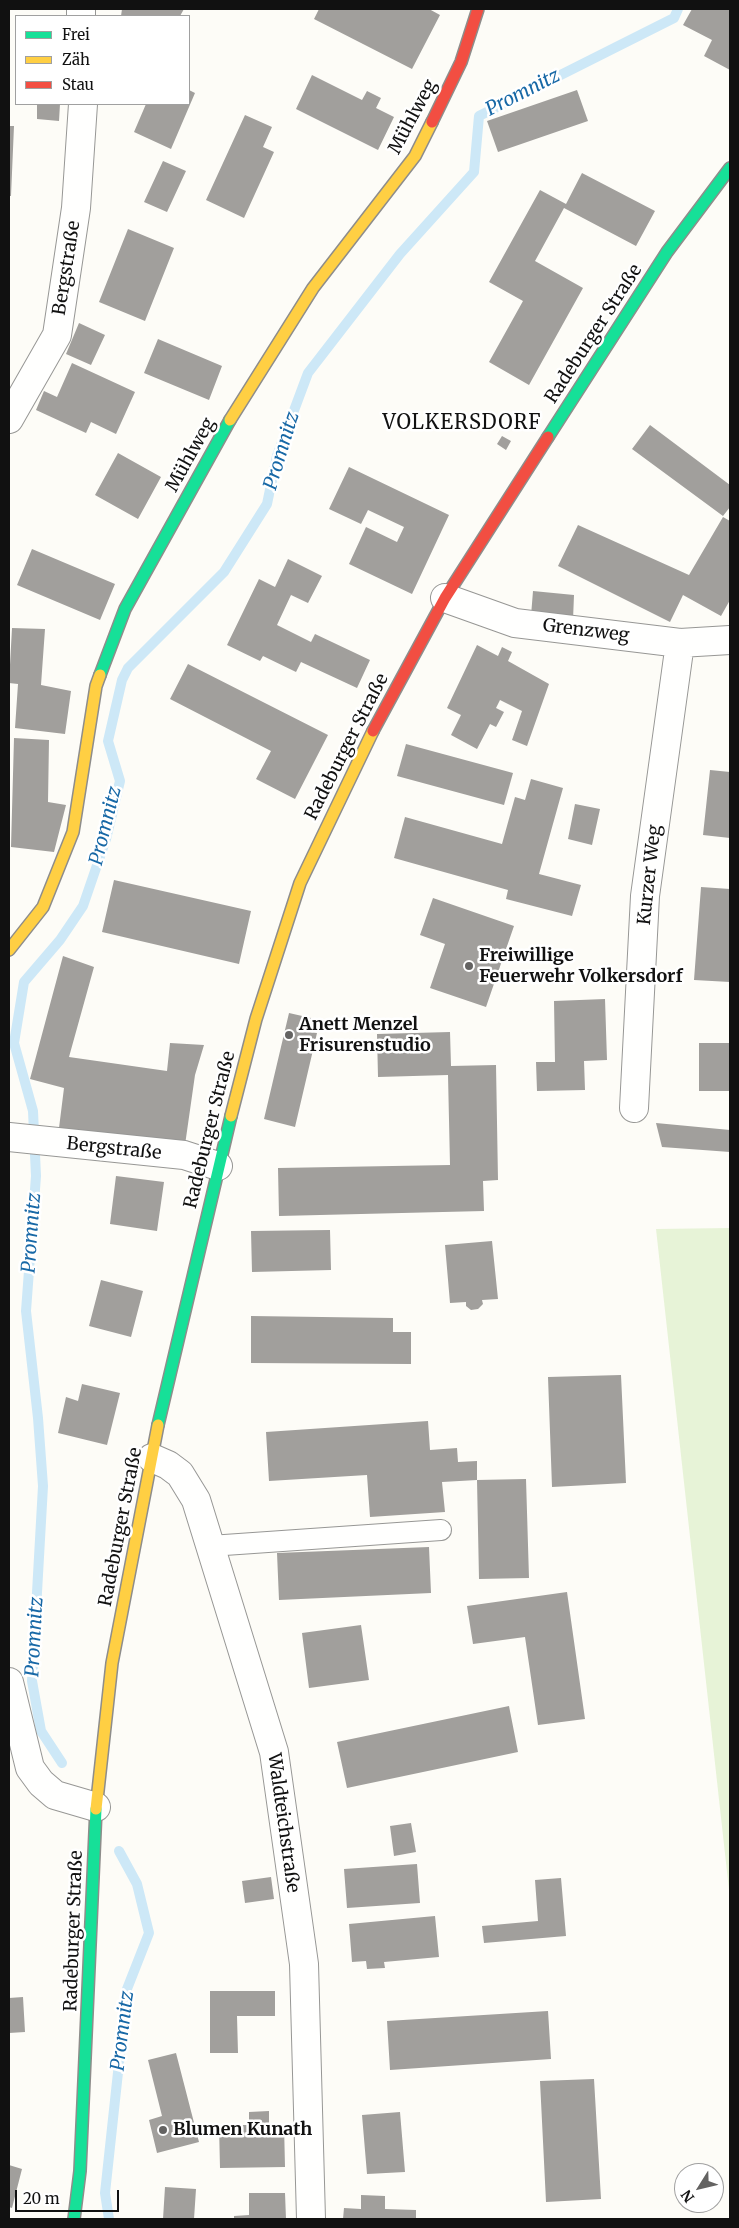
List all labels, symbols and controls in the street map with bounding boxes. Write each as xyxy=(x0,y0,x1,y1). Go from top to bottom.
legend xyxy=(15,15,190,105)
text: Frei xyxy=(62,25,90,44)
text: Zäh xyxy=(62,50,90,69)
water label: Promnitz xyxy=(482,65,564,121)
text: Stau xyxy=(62,75,94,94)
street label: Mühlweg xyxy=(384,76,442,158)
street label: Bergstraße xyxy=(49,219,85,317)
street label: Radeburger Straße xyxy=(541,260,647,408)
water label: Promnitz xyxy=(259,409,305,493)
district label: VOLKERSDORF xyxy=(381,411,543,435)
street label: Mühlweg xyxy=(162,414,220,496)
street label: Grenzweg xyxy=(541,615,631,647)
street label: Radeburger Straße xyxy=(301,670,393,824)
water label: Promnitz xyxy=(85,784,127,868)
street label: Kurzer Weg xyxy=(634,824,666,926)
place label: Freiwillige Feuerwehr Volkersdorf xyxy=(479,945,683,988)
marker: Freiwillige Feuerwehr Volkersdorf xyxy=(463,960,475,972)
place label: Anett Menzel Frisurenstudio xyxy=(299,1014,431,1056)
marker: Anett Menzel Frisurenstudio xyxy=(283,1029,295,1041)
street label: Radeburger Straße xyxy=(180,1049,240,1211)
street label: Bergstraße xyxy=(65,1133,163,1165)
water label: Promnitz xyxy=(18,1192,46,1274)
street label: Radeburger Straße xyxy=(95,1446,147,1608)
water label: Promnitz xyxy=(22,1596,48,1678)
street label: Waldteichstraße xyxy=(263,1752,303,1894)
street label: Radeburger Straße xyxy=(60,1850,88,2012)
water label: Promnitz xyxy=(107,1990,139,2072)
place label: Blumen Kunath xyxy=(173,2119,312,2141)
marker: Blumen Kunath xyxy=(157,2124,169,2136)
north arrow xyxy=(674,2163,724,2213)
scale bar xyxy=(18,2180,121,2212)
text: N xyxy=(677,2186,698,2206)
text: 20 m xyxy=(23,2189,60,2208)

